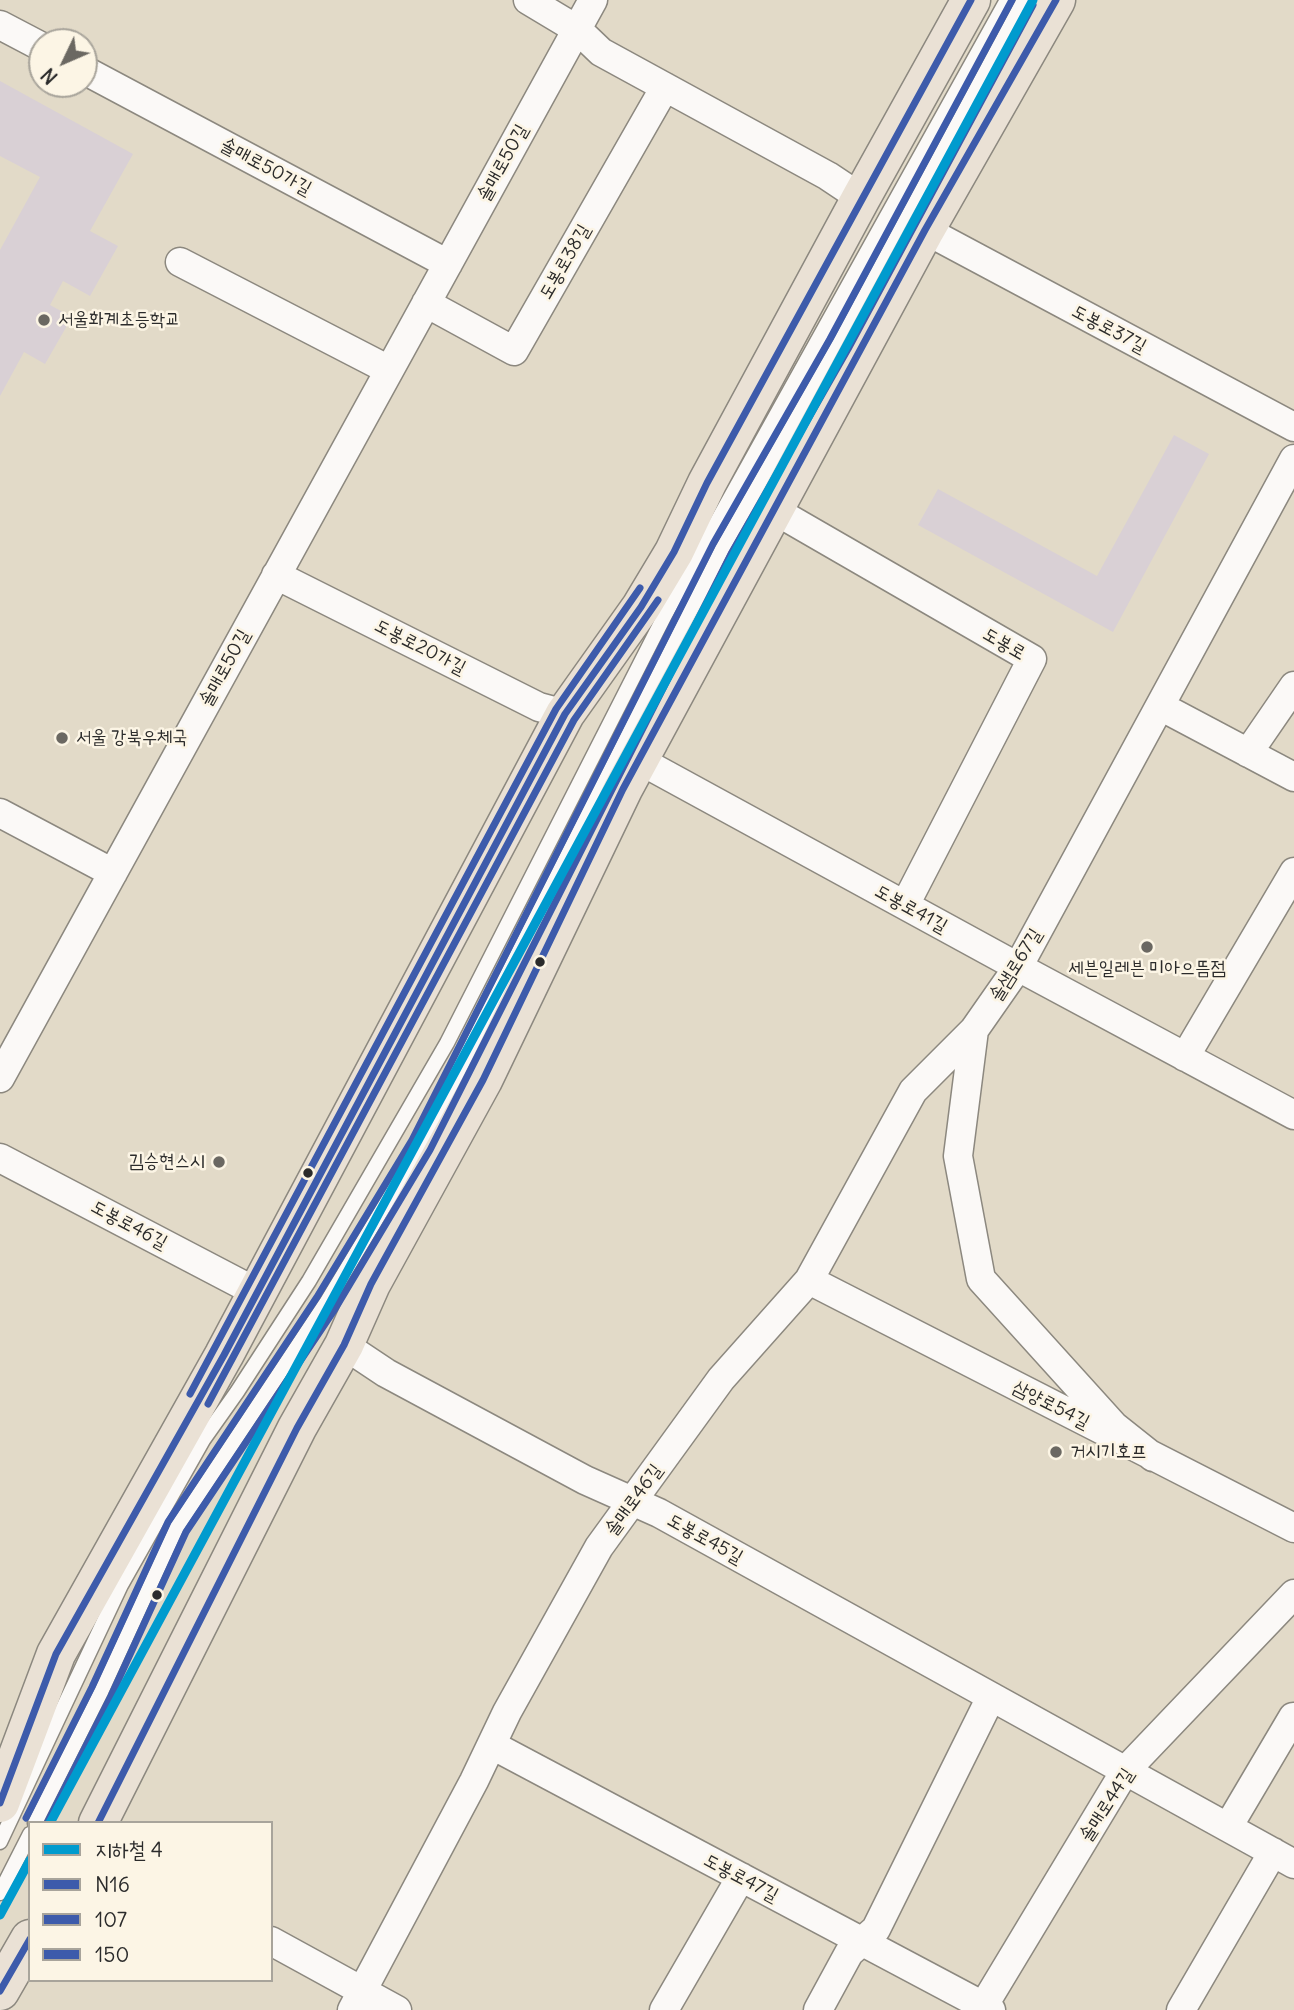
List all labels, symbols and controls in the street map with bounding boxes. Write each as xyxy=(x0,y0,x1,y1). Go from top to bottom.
north arrow xyxy=(28,28,98,98)
text: N xyxy=(36,63,63,89)
street label: 솔매로50길 xyxy=(473,120,533,206)
street label: 솔매로50가길 xyxy=(217,133,315,201)
street label: 도봉로38길 xyxy=(534,220,596,304)
street label: 도봉로37길 xyxy=(1068,300,1150,358)
place label: 서울화계초등학교 xyxy=(58,309,180,331)
marker: 서울화계초등학교 xyxy=(36,312,52,328)
street label: 도봉로20가길 xyxy=(371,614,469,680)
street label: 도봉로 xyxy=(978,623,1030,665)
street label: 솔매로50길 xyxy=(195,625,255,711)
place label: 서울 강북우체국 xyxy=(76,727,188,749)
marker: 서울 강북우체국 xyxy=(54,730,70,746)
street label: 도봉로41길 xyxy=(871,880,951,938)
street label: 솔샘로67길 xyxy=(985,924,1047,1006)
marker: 세븐일레븐 미아으뜸점 xyxy=(1139,939,1155,955)
unlabelled marker xyxy=(533,955,547,969)
place label: 세븐일레븐 미아으뜸점 xyxy=(1068,958,1226,980)
place label: 김승현스시 xyxy=(129,1151,205,1173)
marker: 김승현스시 xyxy=(211,1154,227,1170)
unlabelled marker xyxy=(301,1166,315,1180)
street label: 도봉로46길 xyxy=(87,1195,171,1255)
street label: 삼양로54길 xyxy=(1009,1376,1093,1434)
place label: 거시기호프 xyxy=(1070,1441,1146,1463)
marker: 거시기호프 xyxy=(1048,1444,1064,1460)
street label: 솔매로46길 xyxy=(600,1460,668,1540)
street label: 도봉로45길 xyxy=(663,1509,747,1569)
unlabelled marker xyxy=(150,1588,164,1602)
street label: 솔매로44길 xyxy=(1075,1764,1139,1846)
legend xyxy=(28,1821,273,1982)
text: 지하철 4 xyxy=(95,1836,163,1863)
street label: 도봉로47길 xyxy=(700,1849,782,1907)
text: N16 xyxy=(95,1871,130,1898)
text: 107 xyxy=(95,1906,127,1933)
text: 150 xyxy=(95,1941,129,1968)

